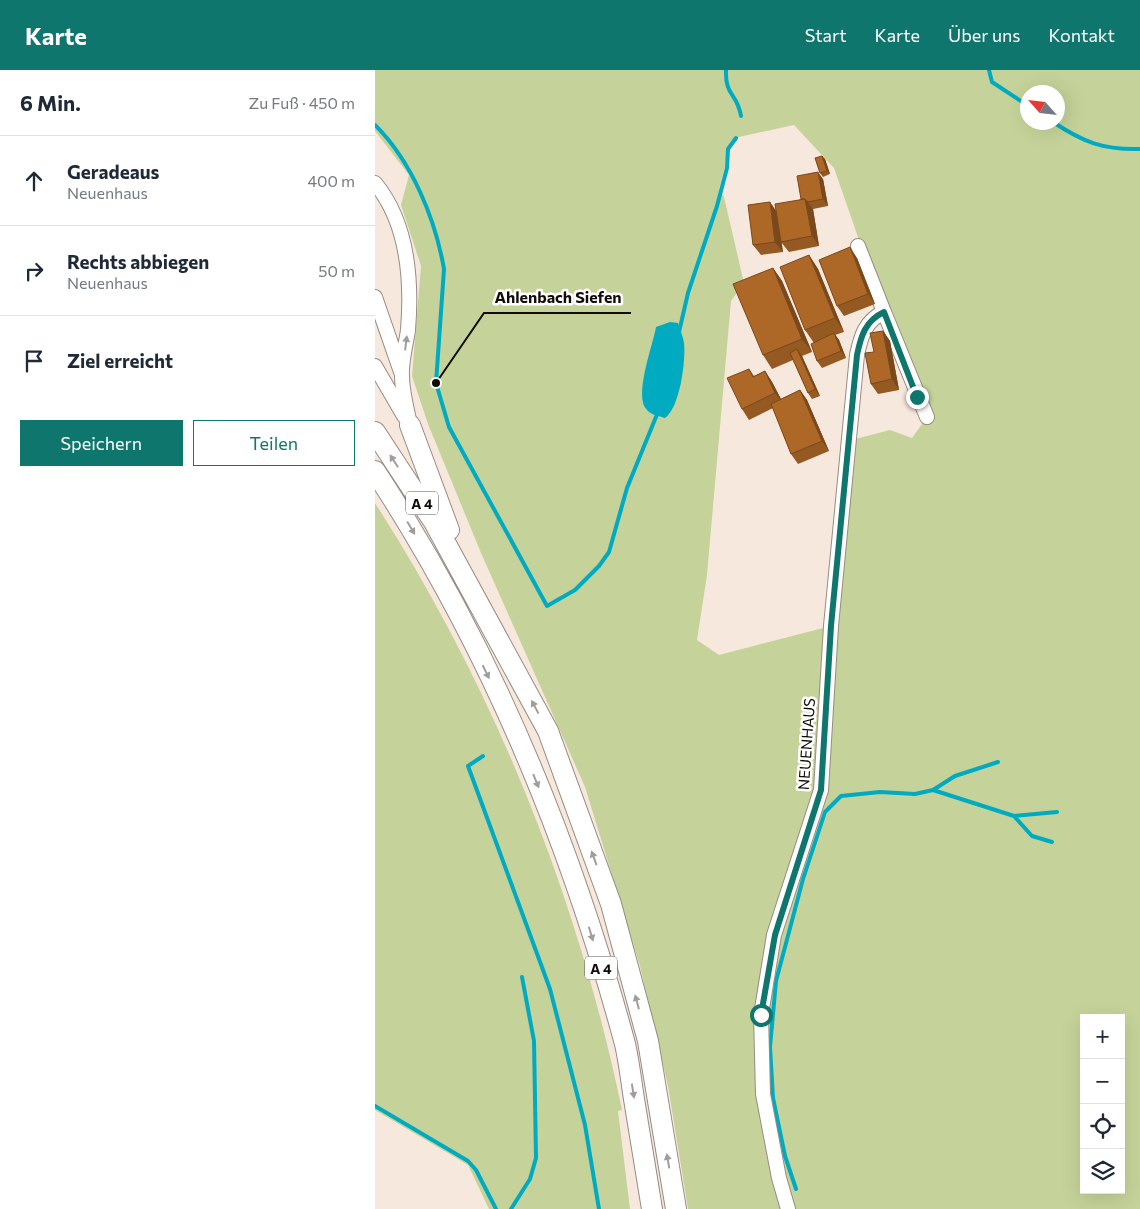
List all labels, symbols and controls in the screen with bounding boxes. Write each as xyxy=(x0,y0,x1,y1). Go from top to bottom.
text: Karte xyxy=(25,21,87,50)
text: Start xyxy=(805,24,847,46)
text: Karte xyxy=(875,24,920,46)
text: Über uns xyxy=(948,24,1021,46)
text: Kontakt xyxy=(1049,24,1115,46)
north arrow xyxy=(1020,85,1065,130)
text: 6 Min. xyxy=(20,90,81,115)
text: Zu Fuß · 450 m xyxy=(249,93,355,112)
text: Geradeaus xyxy=(67,160,159,183)
icon: ahead xyxy=(20,167,48,195)
text: 400 m xyxy=(307,171,355,190)
text: Neuenhaus xyxy=(67,183,148,202)
text: Rechts abbiegen xyxy=(67,250,209,273)
icon: right xyxy=(20,257,48,285)
text: 50 m xyxy=(318,261,355,280)
text: Neuenhaus xyxy=(67,273,148,292)
callout: Ahlenbach Siefen xyxy=(484,282,631,313)
text: Ahlenbach Siefen xyxy=(494,287,622,306)
one-way arrow xyxy=(402,334,410,350)
icon: arrive xyxy=(20,347,48,375)
text: Ziel erreicht xyxy=(67,349,173,372)
route end xyxy=(906,386,929,409)
button: Speichern xyxy=(20,420,183,466)
button: Teilen xyxy=(193,420,355,466)
one-way arrow xyxy=(390,454,399,467)
road number: A 4 xyxy=(406,492,438,514)
one-way arrow xyxy=(406,522,415,535)
one-way arrow xyxy=(483,665,491,679)
street label: NEUENHAUS xyxy=(794,697,818,791)
one-way arrow xyxy=(531,700,539,715)
one-way arrow xyxy=(532,774,540,788)
one-way arrow xyxy=(590,851,597,866)
one-way arrow xyxy=(587,926,595,941)
road number: A 4 xyxy=(585,956,617,980)
one-way arrow xyxy=(633,994,641,1009)
route start xyxy=(750,1004,773,1027)
map controls xyxy=(1080,1014,1125,1194)
button: + xyxy=(1080,1014,1125,1059)
button: − xyxy=(1080,1059,1125,1104)
one-way arrow xyxy=(629,1083,637,1099)
button: locate xyxy=(1080,1104,1125,1149)
button: layers xyxy=(1080,1149,1125,1194)
one-way arrow xyxy=(664,1153,672,1169)

